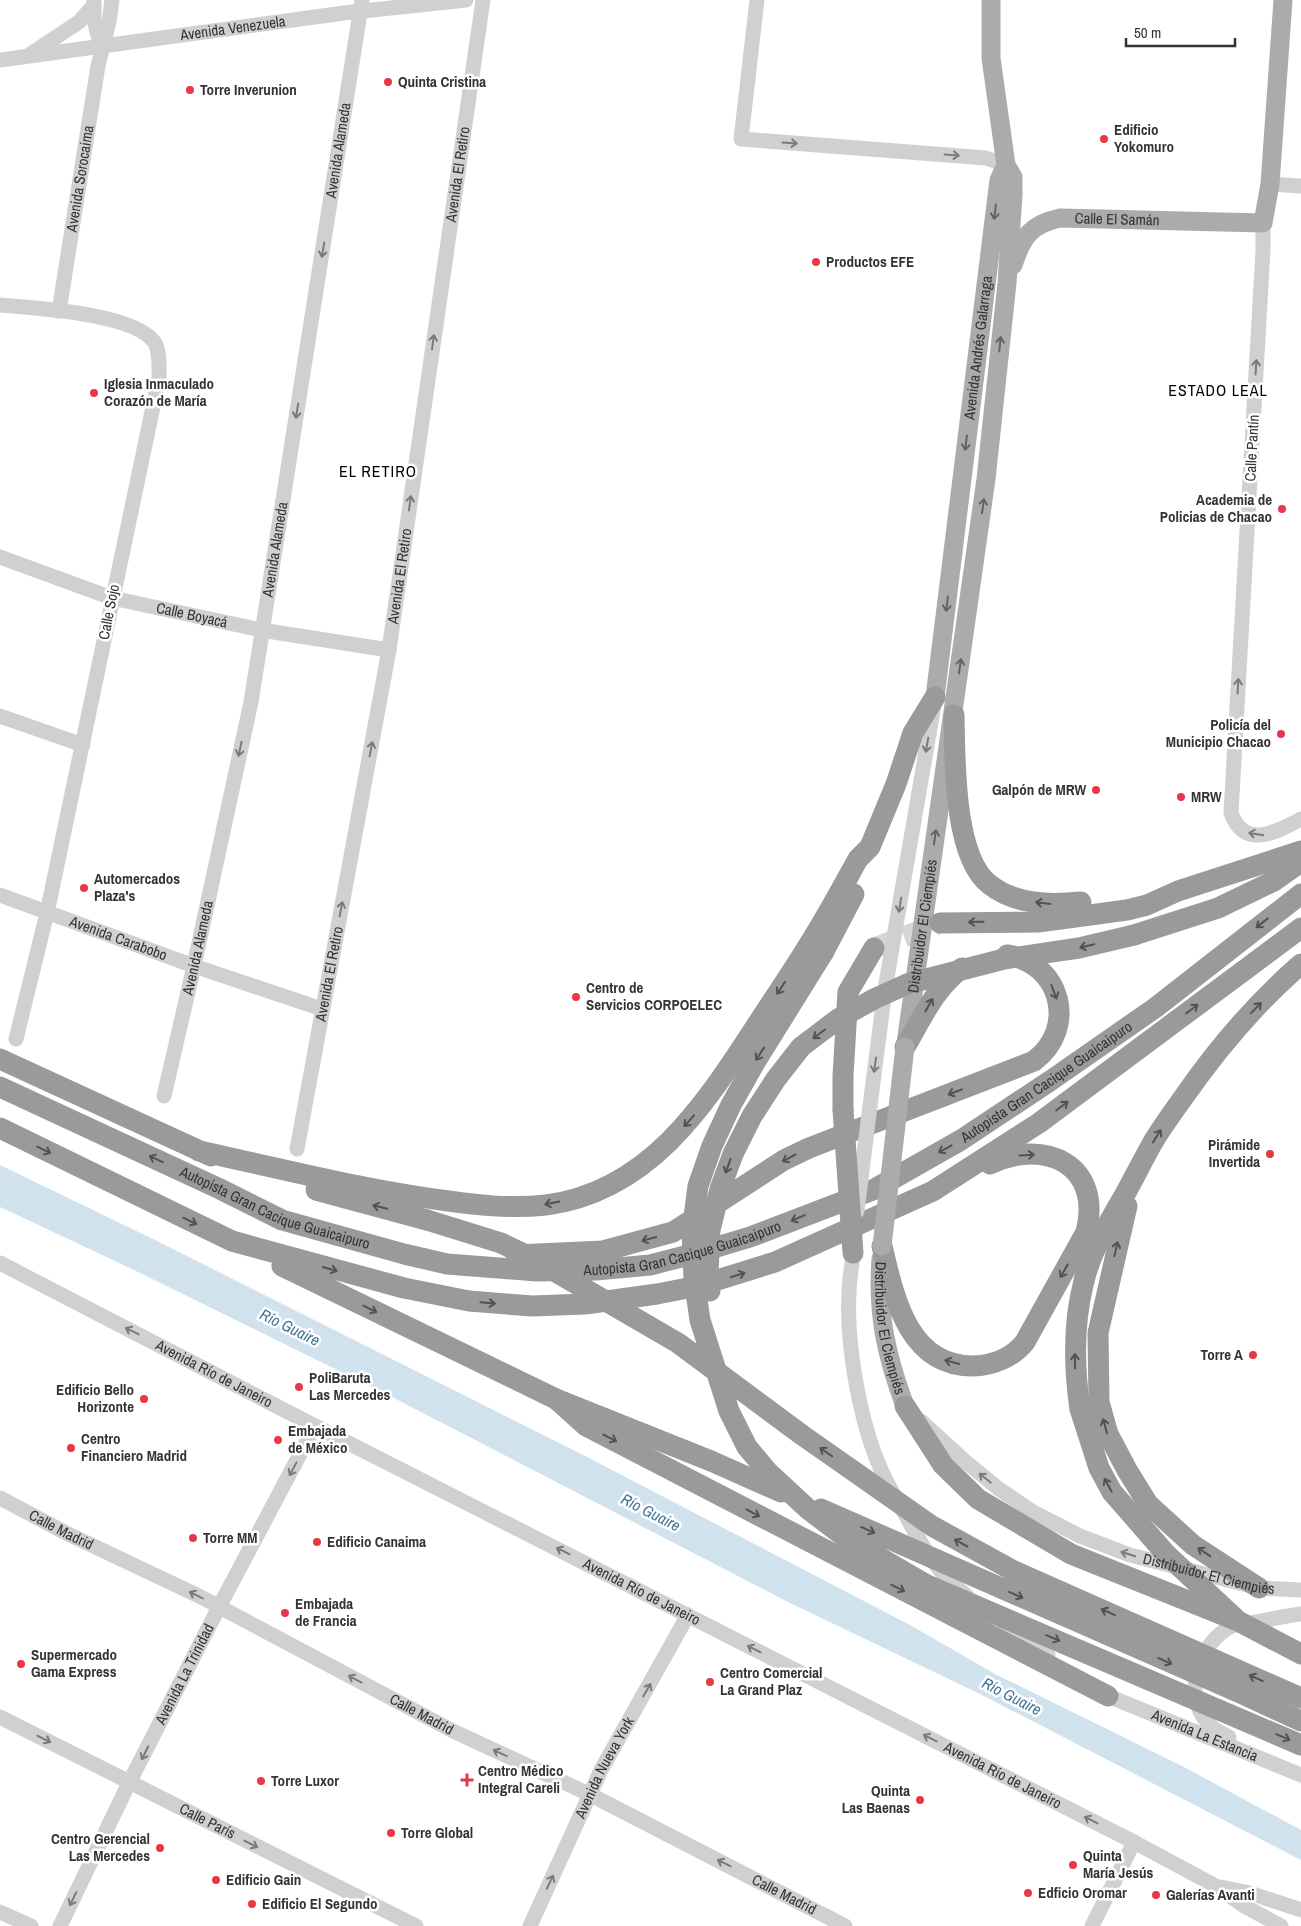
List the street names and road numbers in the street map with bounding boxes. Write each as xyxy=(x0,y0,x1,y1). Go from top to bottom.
street label: Avenida Venezuela xyxy=(178,10,287,45)
street label: Avenida Alameda xyxy=(320,101,356,200)
street label: Avenida Sorocaima xyxy=(61,124,98,235)
street label: Avenida El Retiro xyxy=(440,125,475,224)
street label: Calle El Samán xyxy=(1074,207,1160,230)
street label: Avenida Andrés Galarraga xyxy=(958,274,997,422)
street label: Calle Pantín xyxy=(1239,414,1264,482)
street label: Avenida Alameda xyxy=(257,500,293,599)
street label: Avenida El Retiro xyxy=(382,527,416,626)
street label: Calle Sojo xyxy=(93,582,124,641)
street label: Calle Boyacá xyxy=(154,597,230,633)
street label: Distribuidor El Ciempiés xyxy=(902,858,942,994)
street label: Avenida Alameda xyxy=(176,898,218,998)
street label: Avenida Carabobo xyxy=(66,910,170,965)
street label: Avenida El Retiro xyxy=(310,924,348,1024)
street label: Autopista Gran Cacique Guaicaipuro xyxy=(955,1016,1136,1148)
street label: Autopista Gran Cacique Guaicaipuro xyxy=(176,1160,373,1254)
street label: Autopista Gran Cacique Guaicaipuro xyxy=(582,1215,784,1280)
street label: Distribuidor El Ciempiés xyxy=(870,1261,911,1397)
street label: Avenida Río de Janeiro xyxy=(151,1334,277,1412)
street label: Calle Madrid xyxy=(25,1504,97,1555)
street label: Distribuidor El Ciempiés xyxy=(1141,1548,1275,1599)
street label: Avenida Río de Janeiro xyxy=(579,1552,704,1630)
street label: Avenida La Trinidad xyxy=(149,1620,219,1729)
street label: Calle Madrid xyxy=(386,1688,458,1740)
street label: Avenida La Estancia xyxy=(1148,1704,1262,1766)
street label: Avenida Nueva York xyxy=(569,1712,639,1823)
street label: Avenida Río de Janeiro xyxy=(940,1736,1065,1814)
street label: Calle París xyxy=(176,1798,239,1844)
street label: Calle Madrid xyxy=(749,1869,820,1920)

